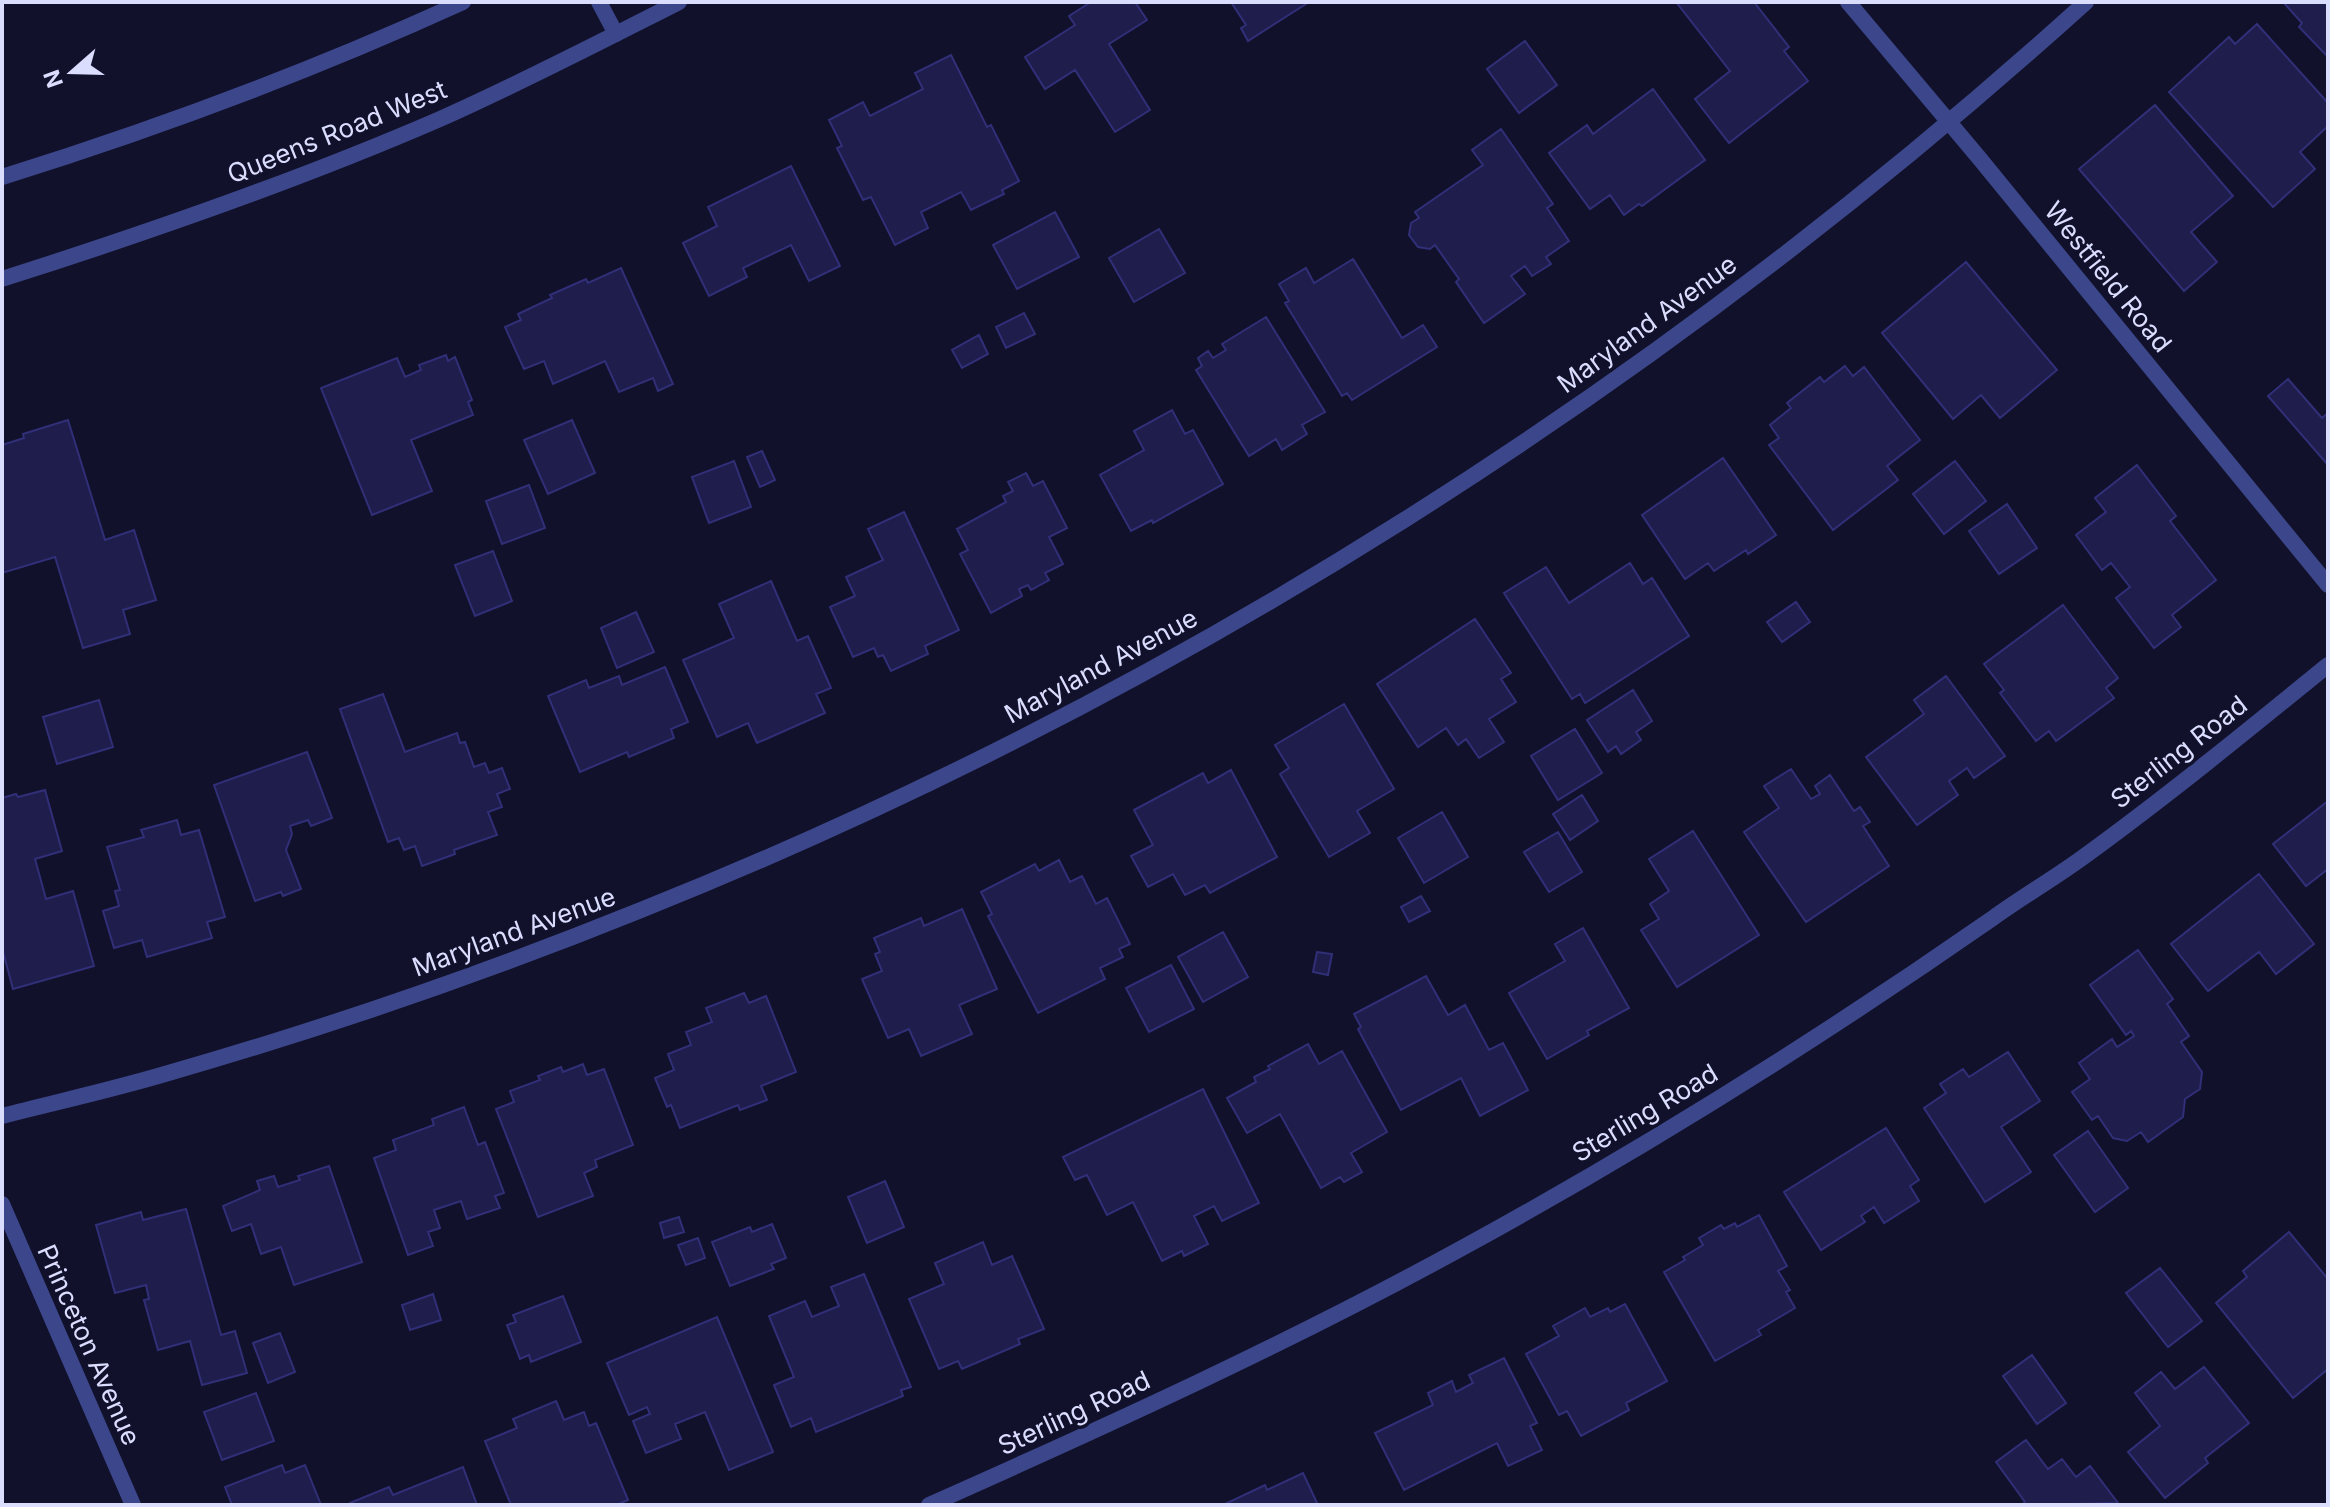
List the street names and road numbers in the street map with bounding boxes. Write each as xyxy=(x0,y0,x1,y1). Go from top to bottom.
street label: Queens Road West xyxy=(223,73,451,190)
street label: Westfield Road xyxy=(2038,195,2178,358)
street label: Maryland Avenue xyxy=(1551,248,1742,399)
street label: Maryland Avenue xyxy=(999,602,1202,729)
street label: Sterling Road xyxy=(2104,689,2253,814)
street label: Maryland Avenue xyxy=(408,880,620,983)
street label: Sterling Road xyxy=(1566,1057,1723,1168)
street label: Princeton Avenue xyxy=(31,1240,148,1450)
street label: Sterling Road xyxy=(993,1364,1155,1461)

